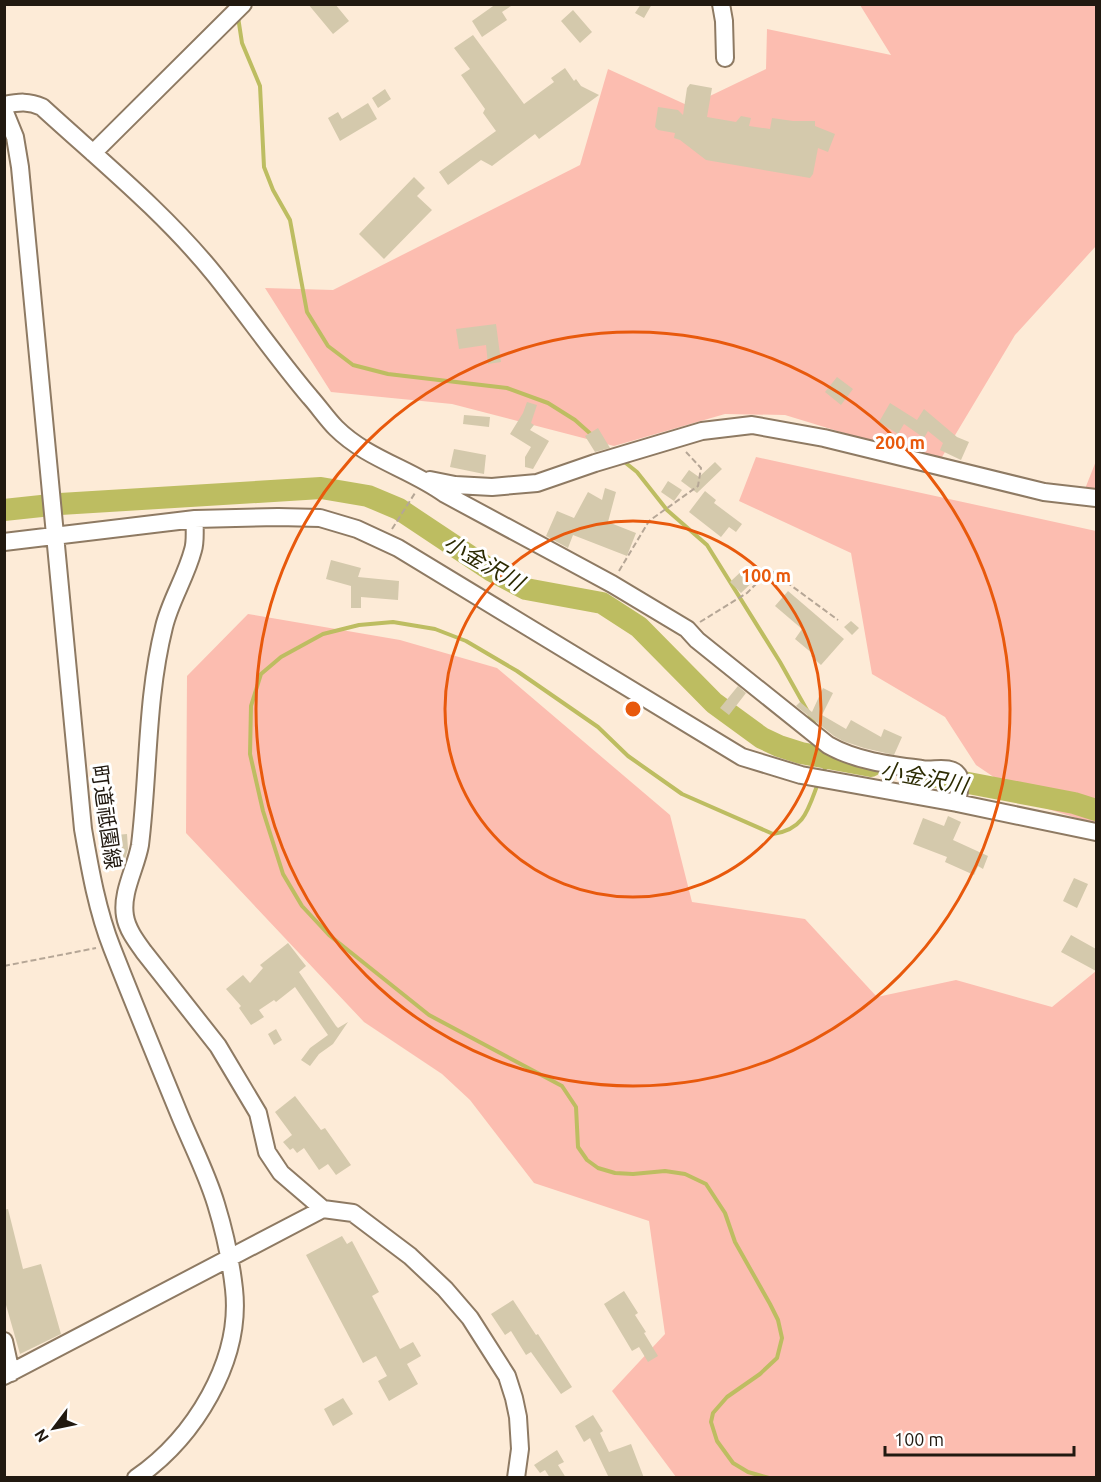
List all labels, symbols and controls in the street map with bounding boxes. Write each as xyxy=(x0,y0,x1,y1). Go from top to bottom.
text: 200 m xyxy=(875,432,925,452)
water label: 小金沢川 xyxy=(440,529,530,596)
text: 100 m xyxy=(741,565,791,585)
centre of rings xyxy=(623,699,643,719)
water label: 小金沢川 xyxy=(878,756,972,798)
street label: 町道祗園線 xyxy=(88,763,126,871)
north arrow xyxy=(24,1398,84,1458)
scale bar xyxy=(885,1419,1074,1457)
text: N xyxy=(30,1426,52,1446)
text: 100 m xyxy=(894,1429,944,1449)

